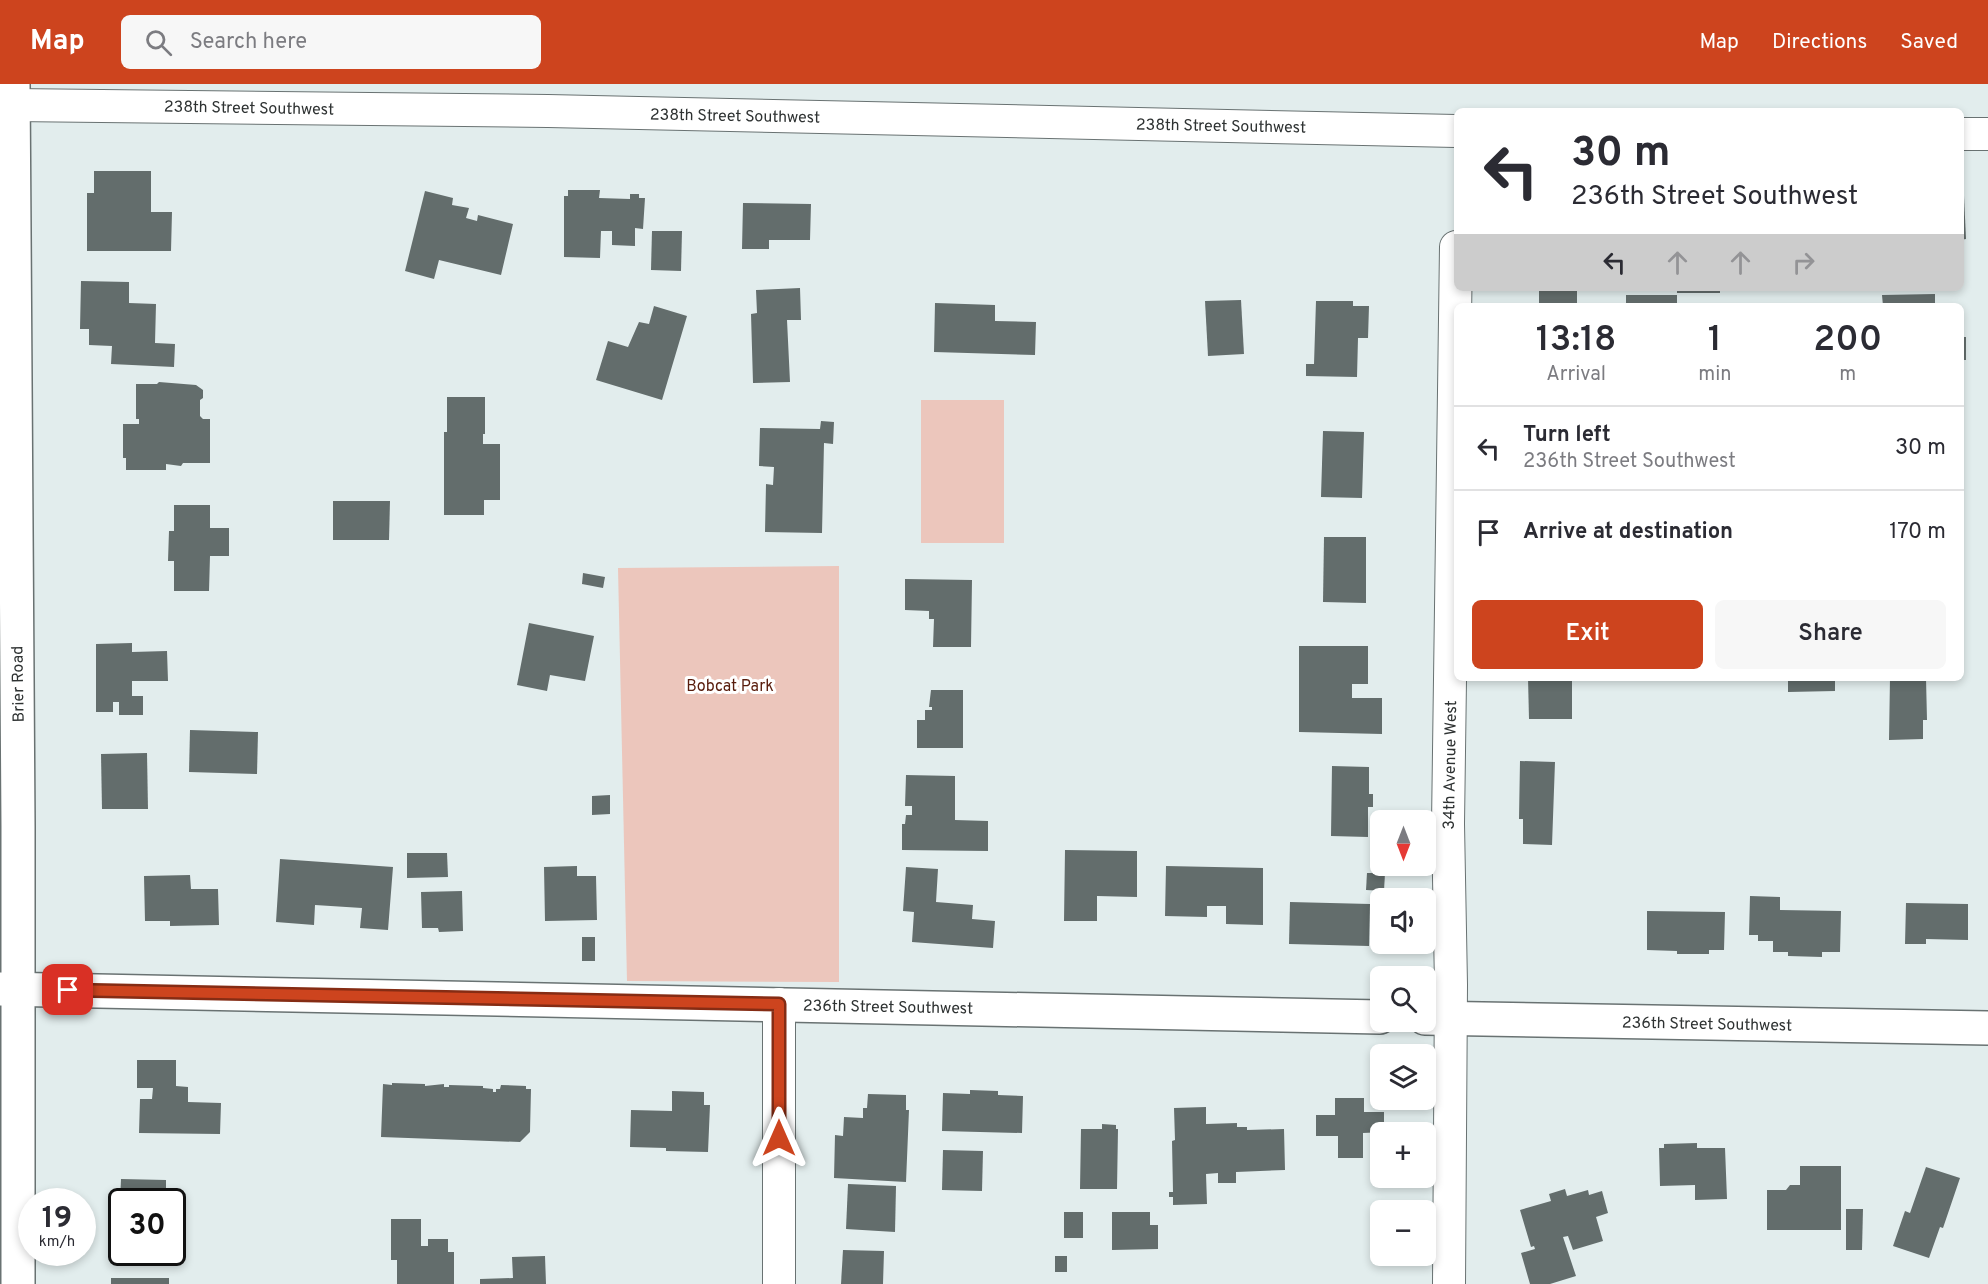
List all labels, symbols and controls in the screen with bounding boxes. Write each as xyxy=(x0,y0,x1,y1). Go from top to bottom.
search box xyxy=(121,15,541,69)
text: Map xyxy=(30,24,85,60)
icon: search xyxy=(142,26,175,59)
text: Search here xyxy=(190,29,307,56)
text: Map xyxy=(1699,29,1739,56)
text: Directions xyxy=(1772,29,1867,56)
text: Saved xyxy=(1900,29,1958,56)
street label: 238th Street Southwest xyxy=(164,98,334,120)
street label: 238th Street Southwest xyxy=(650,106,820,128)
street label: 238th Street Southwest xyxy=(1136,116,1306,138)
text: 30 m xyxy=(1571,128,1670,181)
icon: left xyxy=(1472,132,1550,210)
text: 236th Street Southwest xyxy=(1571,180,1858,214)
icon: left xyxy=(1598,246,1631,279)
icon: ahead xyxy=(1661,246,1694,279)
icon: ahead xyxy=(1724,246,1757,279)
icon: right xyxy=(1787,246,1820,279)
text: 13:18 xyxy=(1536,318,1616,364)
text: 1 xyxy=(1708,318,1722,364)
text: 200 xyxy=(1813,318,1882,364)
text: Arrival xyxy=(1546,362,1606,388)
text: min xyxy=(1698,362,1731,388)
text: m xyxy=(1839,362,1856,388)
text: Turn left xyxy=(1523,422,1611,449)
icon: left xyxy=(1472,432,1505,465)
text: 30 m xyxy=(1895,435,1946,462)
text: 236th Street Southwest xyxy=(1523,449,1736,475)
icon: arrive xyxy=(1472,516,1505,549)
text: Arrive at destination xyxy=(1523,519,1733,546)
text: 170 m xyxy=(1889,519,1946,546)
button: Exit xyxy=(1472,600,1703,669)
button: Share xyxy=(1715,600,1946,669)
street label: Brier Road xyxy=(8,646,30,722)
park label: Bobcat Park xyxy=(686,677,774,697)
street label: 34th Avenue West xyxy=(1440,700,1462,830)
north arrow xyxy=(1370,810,1436,876)
map controls xyxy=(1370,810,1436,1266)
button: sound xyxy=(1370,888,1436,954)
pin xyxy=(42,964,93,1015)
button: search xyxy=(1370,966,1436,1032)
icon: arrive xyxy=(51,973,84,1006)
street label: 236th Street Southwest xyxy=(803,997,973,1019)
street label: 236th Street Southwest xyxy=(1622,1014,1792,1036)
button: layers xyxy=(1370,1044,1436,1110)
position arrow xyxy=(747,1106,811,1170)
button: + xyxy=(1370,1122,1436,1188)
speed limit sign: 30 xyxy=(108,1188,186,1266)
button: − xyxy=(1370,1200,1436,1266)
text: 19 xyxy=(42,1201,72,1238)
text: km/h xyxy=(39,1233,75,1252)

